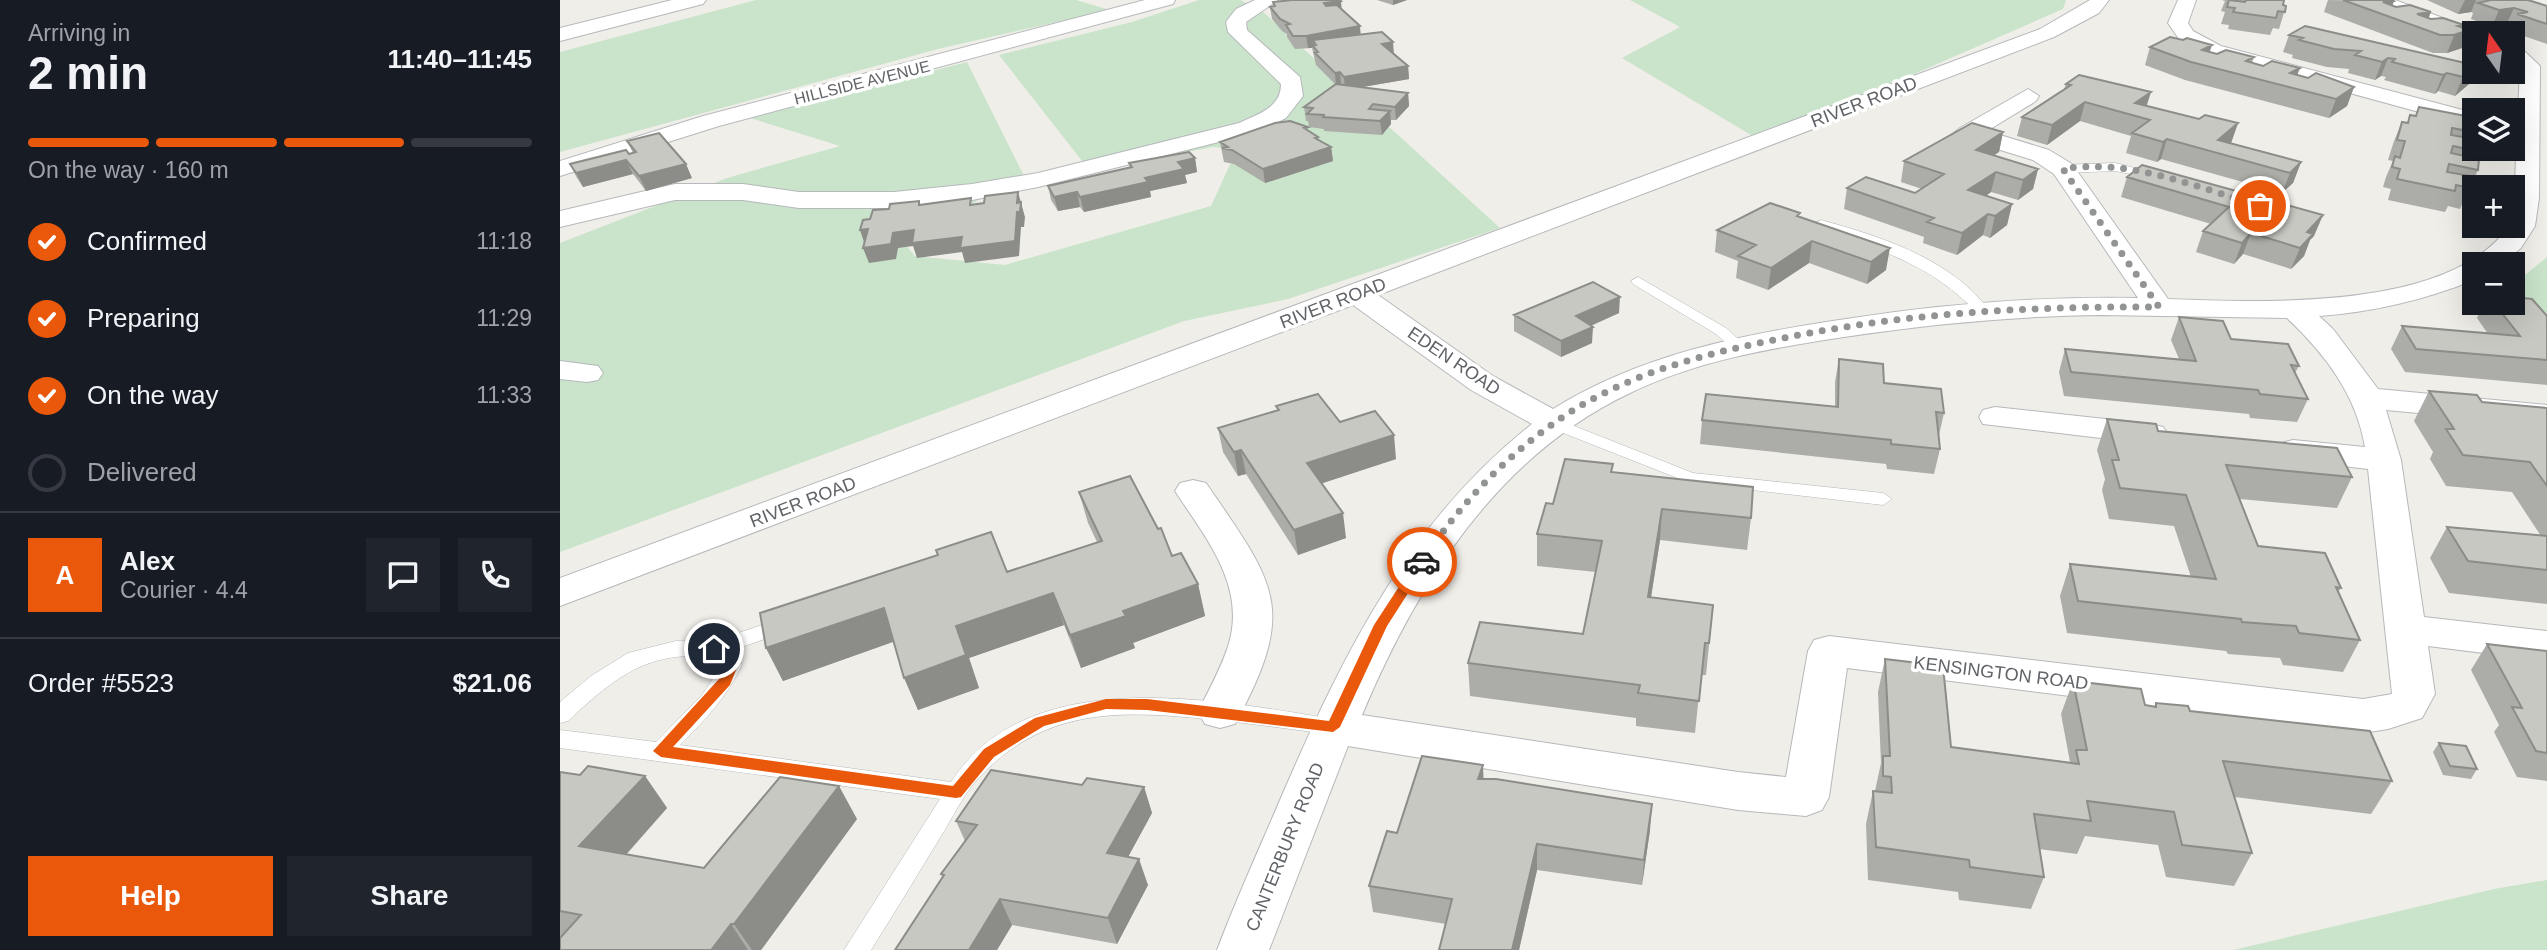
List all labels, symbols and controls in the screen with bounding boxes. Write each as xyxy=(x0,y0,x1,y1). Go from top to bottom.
text: Arriving in xyxy=(28,20,130,46)
north arrow xyxy=(2462,21,2525,84)
map controls xyxy=(2462,21,2525,315)
text: 11:40–11:45 xyxy=(387,44,532,74)
text: 2 min xyxy=(28,47,148,99)
street label: HILLSIDE AVENUE xyxy=(792,57,932,108)
street label: RIVER ROAD xyxy=(1808,73,1920,131)
button: layers xyxy=(2462,98,2525,161)
text: On the way · 160 m xyxy=(28,157,229,183)
button: + xyxy=(2462,175,2525,238)
pin xyxy=(2230,176,2290,236)
icon: bag xyxy=(2241,187,2279,225)
icon: check xyxy=(28,223,66,261)
text: Confirmed xyxy=(87,226,207,256)
text: 11:18 xyxy=(476,228,532,254)
button: − xyxy=(2462,252,2525,315)
street label: RIVER ROAD xyxy=(1277,274,1389,332)
icon: check xyxy=(28,300,66,338)
text: Preparing xyxy=(87,303,200,333)
text: 11:29 xyxy=(476,305,532,331)
street label: EDEN ROAD xyxy=(1404,323,1504,399)
icon: check xyxy=(28,377,66,415)
text: On the way xyxy=(87,380,219,410)
text: 11:33 xyxy=(476,382,532,408)
text: Delivered xyxy=(87,457,197,487)
street label: RIVER ROAD xyxy=(747,473,859,531)
courier xyxy=(1387,527,1457,597)
button: chat xyxy=(366,538,440,612)
button: phone xyxy=(458,538,532,612)
icon: car xyxy=(1403,543,1441,581)
text: Alex xyxy=(120,546,175,576)
text: A xyxy=(56,560,74,590)
text: Courier · 4.4 xyxy=(120,577,248,603)
pin xyxy=(684,619,744,679)
icon: home xyxy=(695,630,733,668)
street label: KENSINGTON ROAD xyxy=(1913,652,2089,694)
text: Order #5523 xyxy=(28,668,174,698)
text: $21.06 xyxy=(452,668,532,698)
street label: CANTERBURY ROAD xyxy=(1242,760,1328,934)
button: Help xyxy=(28,856,273,936)
button: Share xyxy=(287,856,532,936)

